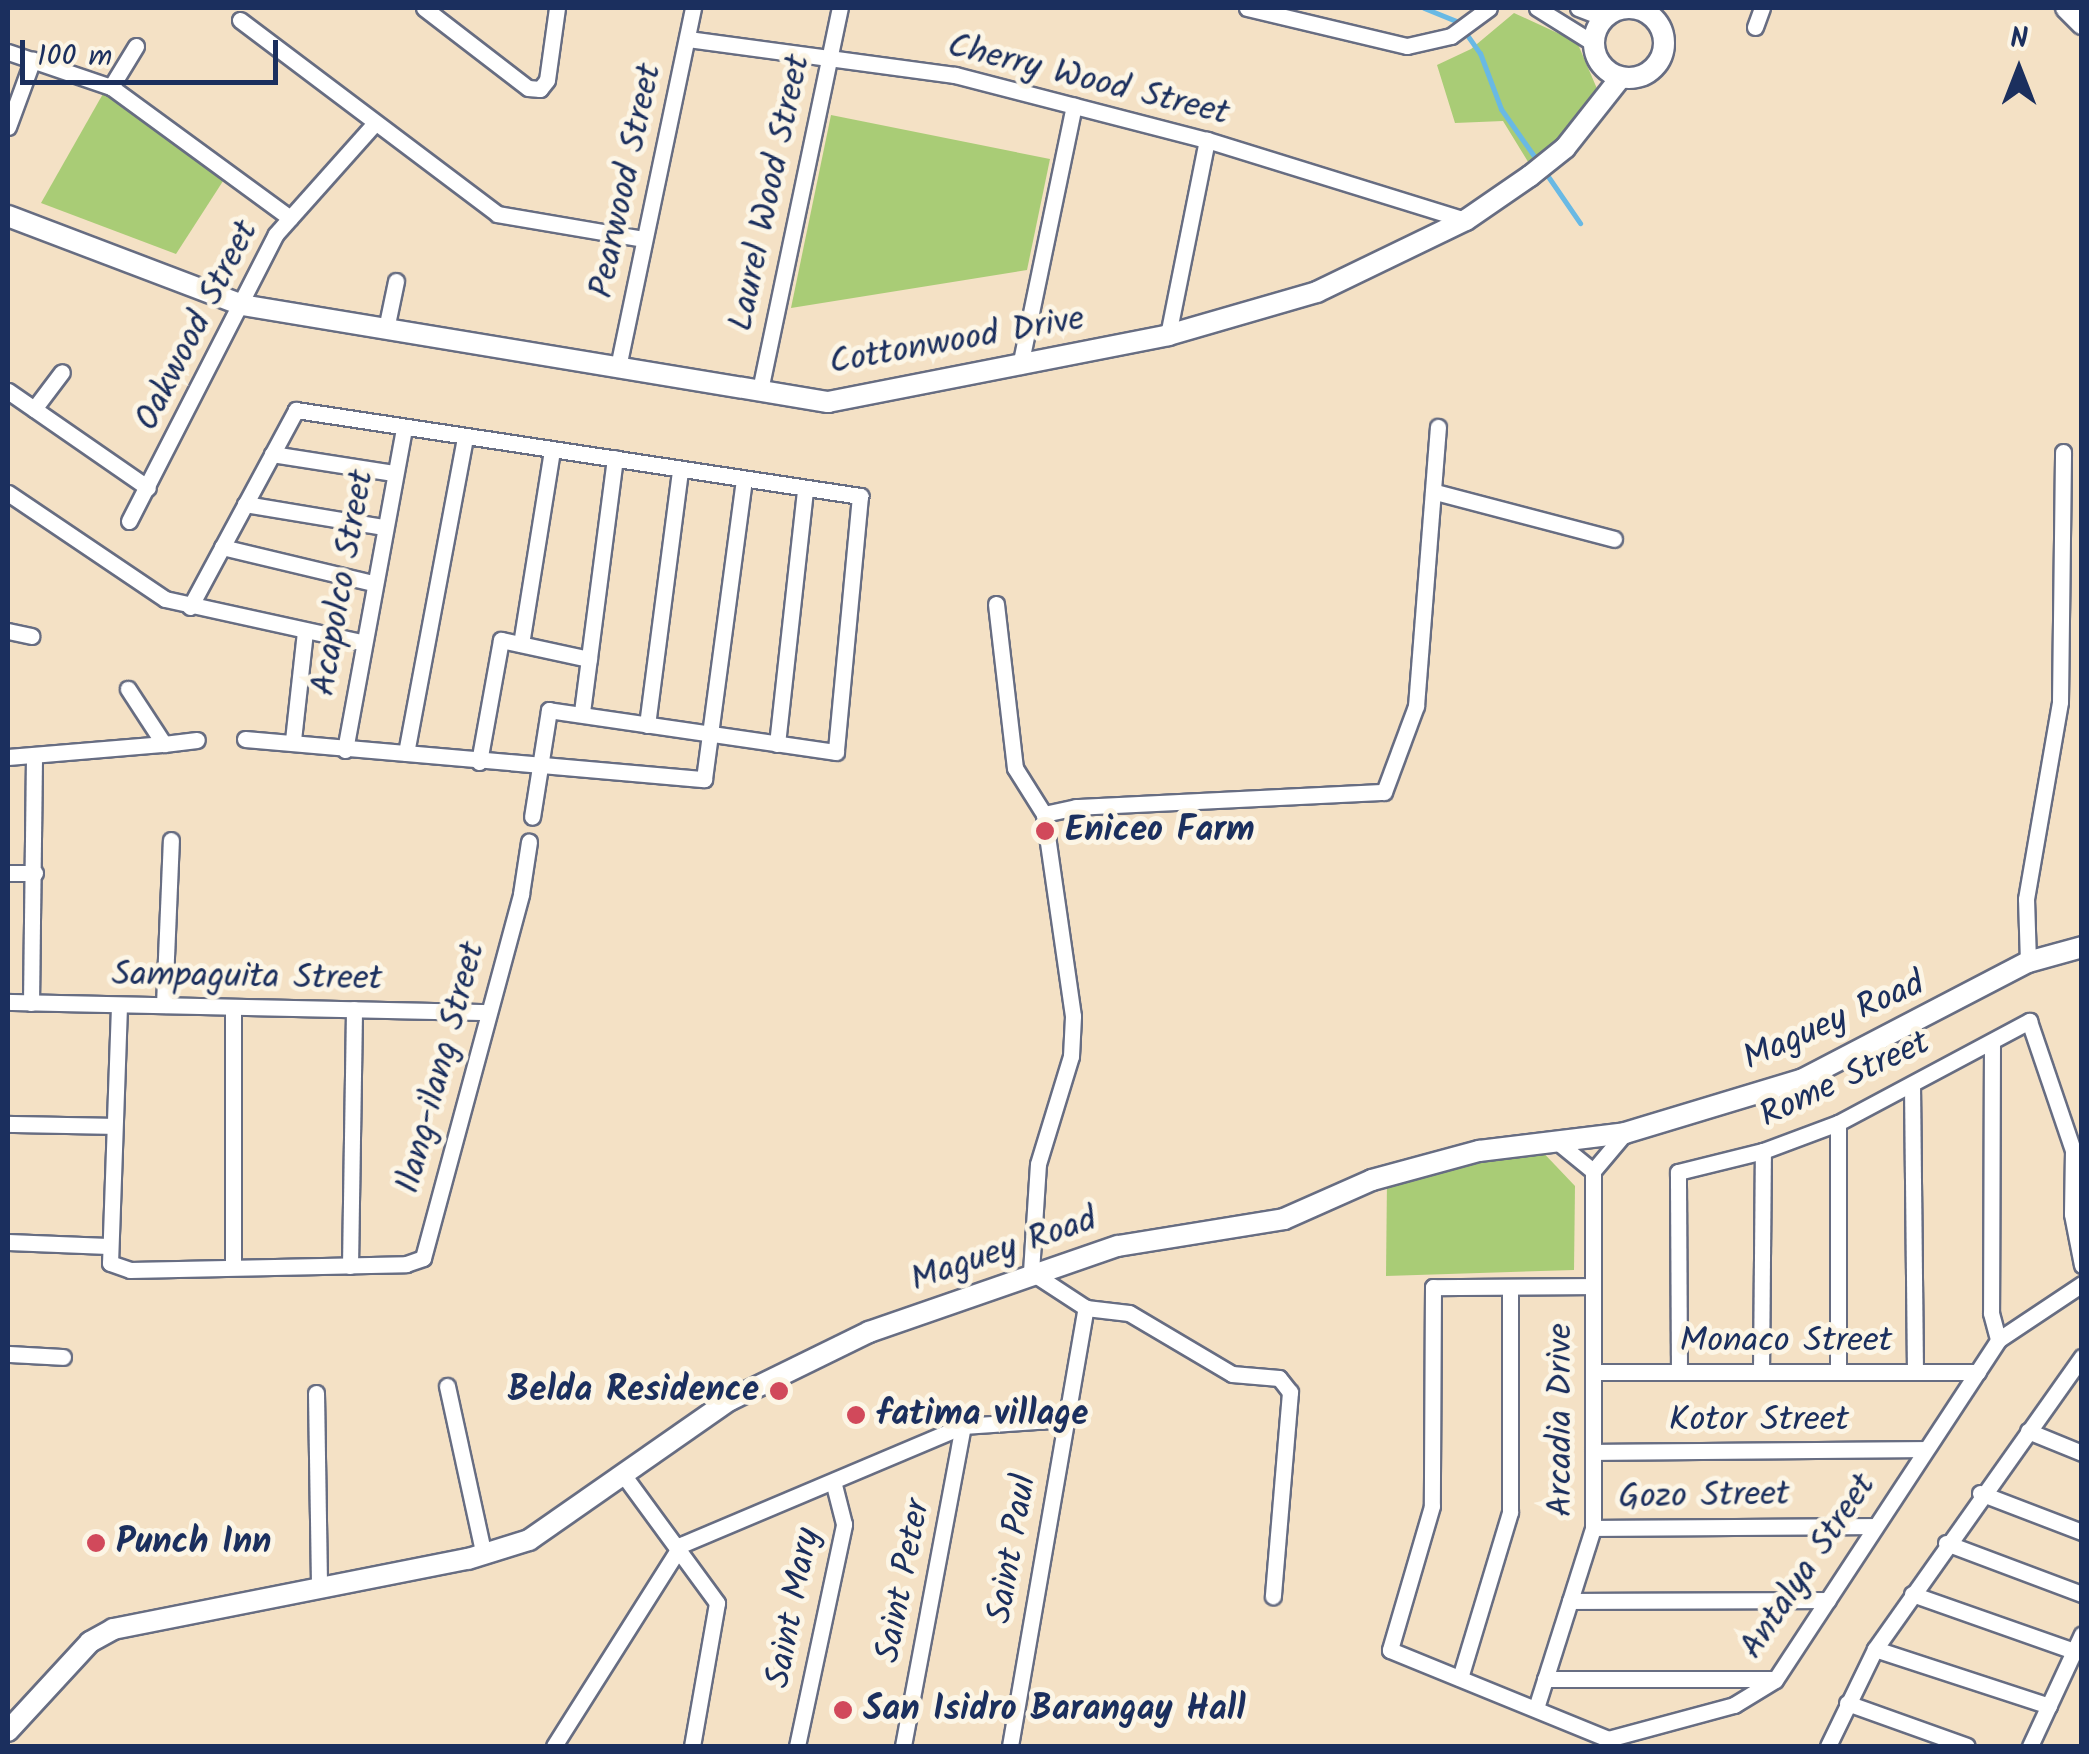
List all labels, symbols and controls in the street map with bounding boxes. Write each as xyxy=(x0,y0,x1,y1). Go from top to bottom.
text: N xyxy=(2010,17,2028,62)
scale bar xyxy=(25,20,282,82)
north arrow xyxy=(1969,20,2069,120)
street label: Cherry Wood Street xyxy=(943,26,1233,136)
text: 100 m xyxy=(37,33,112,81)
street label: Laurel Wood Street xyxy=(721,51,821,335)
street label: Pearwood Street xyxy=(582,60,672,302)
street label: Oakwood Street xyxy=(127,214,269,438)
street label: Cottonwood Drive xyxy=(826,299,1088,385)
street label: Acapolco Street xyxy=(303,467,385,699)
place label: Eniceo Farm xyxy=(1065,810,1255,852)
marker: Eniceo Farm xyxy=(1034,820,1056,842)
street label: Ilang-ilang Street xyxy=(388,938,496,1198)
street label: Sampaguita Street xyxy=(111,955,383,1001)
street label: Maguey Road xyxy=(1737,963,1931,1081)
street label: Rome Street xyxy=(1753,1022,1937,1138)
street label: Maguey Road xyxy=(906,1200,1102,1302)
street label: Monaco Street xyxy=(1680,1321,1892,1363)
street label: Arcadia Drive xyxy=(1541,1323,1583,1517)
place label: Belda Residence xyxy=(507,1370,759,1412)
marker: Belda Residence xyxy=(768,1380,790,1402)
place label: fatima village xyxy=(876,1394,1088,1436)
street label: Kotor Street xyxy=(1669,1400,1849,1442)
marker: fatima village xyxy=(845,1404,867,1426)
street label: Antalya Street xyxy=(1732,1467,1886,1667)
street label: Saint Paul xyxy=(979,1471,1047,1627)
street label: Gozo Street xyxy=(1618,1475,1790,1519)
street label: Saint Peter xyxy=(868,1496,940,1666)
place label: Punch Inn xyxy=(116,1522,272,1564)
street label: Saint Mary xyxy=(758,1525,830,1691)
marker: Punch Inn xyxy=(85,1532,107,1554)
place label: San Isidro Barangay Hall xyxy=(863,1689,1245,1731)
marker: San Isidro Barangay Hall xyxy=(832,1699,854,1721)

